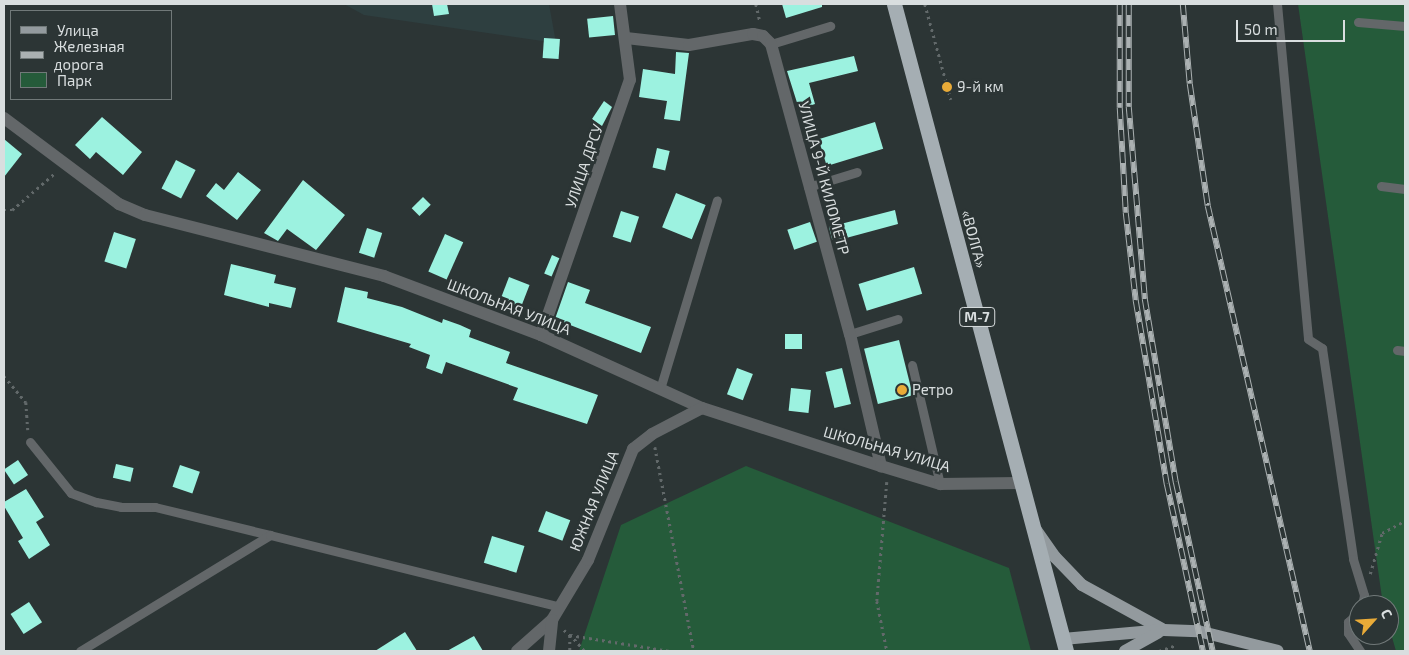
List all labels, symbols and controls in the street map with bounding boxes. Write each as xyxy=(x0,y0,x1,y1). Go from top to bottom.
legend xyxy=(10,10,172,100)
scale bar xyxy=(1239,10,1348,42)
text: 50 m xyxy=(1244,20,1278,38)
text: Улица xyxy=(57,21,99,39)
text: Железная дорога xyxy=(54,37,125,73)
text: Парк xyxy=(57,71,92,89)
place label: 9-й км xyxy=(957,78,1004,96)
marker: 9-й км xyxy=(941,81,953,93)
street label: УЛИЦА 9-Й КИЛОМЕТР xyxy=(795,99,853,257)
street label: УЛИЦА ДРСУ xyxy=(561,122,607,210)
street label: «ВОЛГА» xyxy=(958,208,990,270)
street label: ШКОЛЬНАЯ УЛИЦА xyxy=(445,275,573,339)
road number: М-7 xyxy=(958,306,996,328)
place label: Ретро xyxy=(912,381,953,399)
marker: Ретро xyxy=(896,384,908,396)
street label: ШКОЛЬНАЯ УЛИЦА xyxy=(822,422,952,476)
street label: ЮЖНАЯ УЛИЦА xyxy=(566,448,622,554)
north arrow xyxy=(1349,595,1399,645)
text: С xyxy=(1378,606,1396,621)

